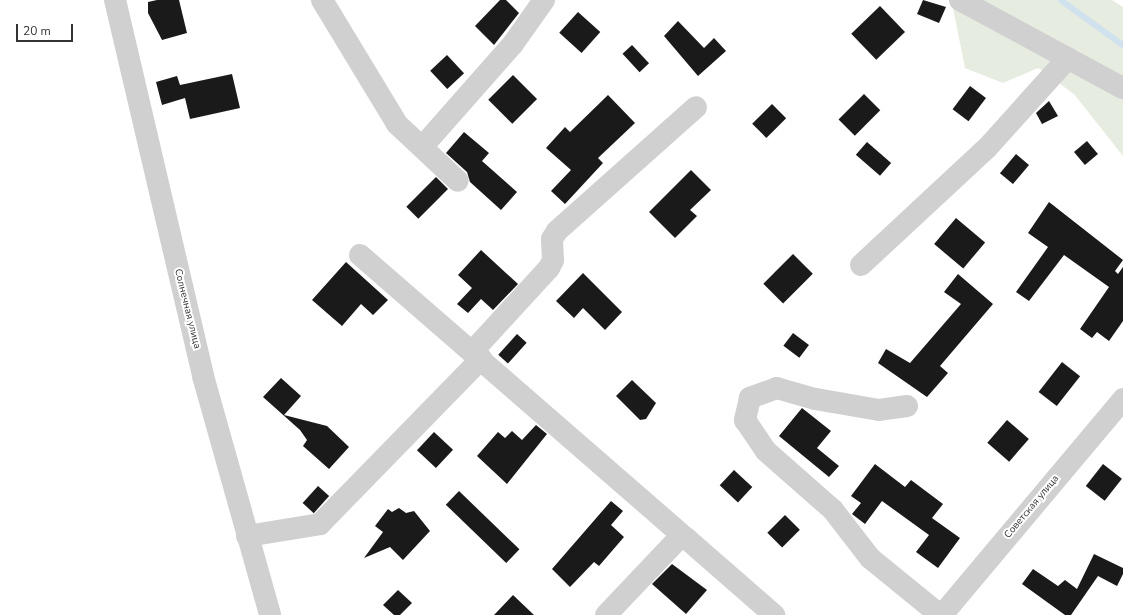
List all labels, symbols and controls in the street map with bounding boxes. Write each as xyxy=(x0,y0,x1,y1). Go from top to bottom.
scale bar xyxy=(18,16,75,42)
text: 20 m xyxy=(23,23,51,39)
street label: Солнечная улица xyxy=(171,268,203,350)
street label: Советская улица xyxy=(1002,473,1062,541)

